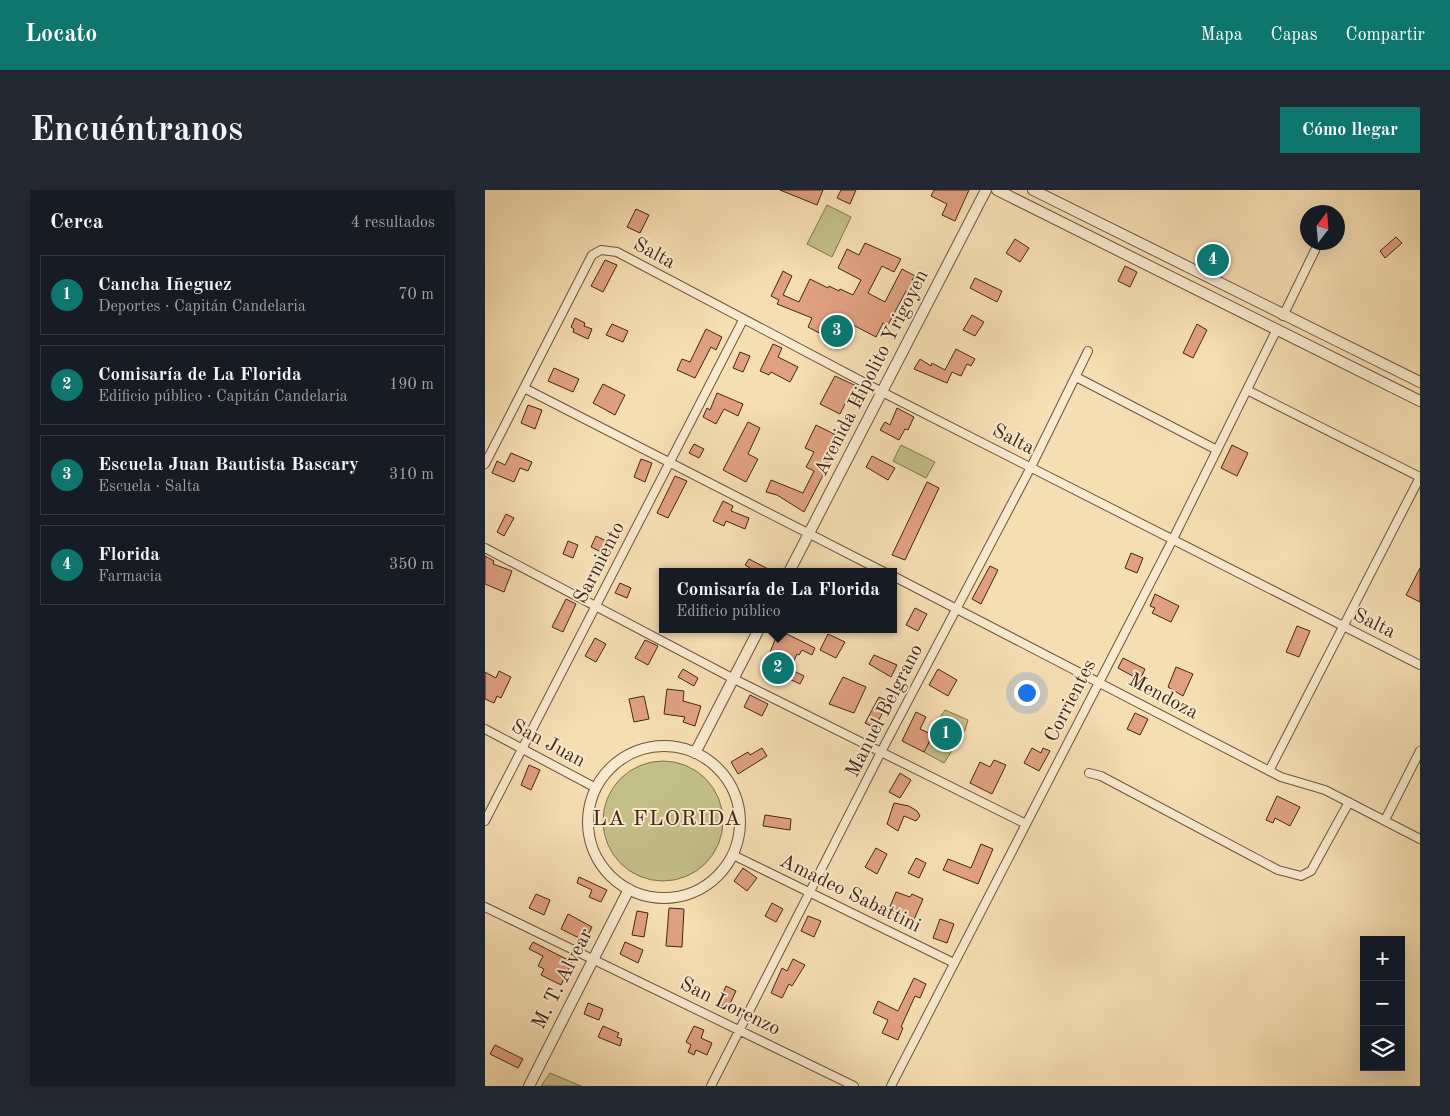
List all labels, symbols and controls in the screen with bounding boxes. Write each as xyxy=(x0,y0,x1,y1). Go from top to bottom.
text: Locato xyxy=(25,23,97,47)
text: Mapa xyxy=(1200,26,1243,44)
text: Capas xyxy=(1271,26,1318,44)
text: Compartir xyxy=(1346,26,1425,44)
button: Cómo llegar xyxy=(1280,107,1420,153)
text: Encuéntranos xyxy=(30,113,243,148)
north arrow xyxy=(1300,205,1345,250)
text: Cerca xyxy=(50,212,103,233)
text: 4 resultados xyxy=(351,215,435,231)
street label: Salta xyxy=(630,235,678,273)
pin: 4 xyxy=(1197,241,1229,279)
street label: Avenida Hipolito Yrigoyen xyxy=(811,267,933,479)
text: Cancha Iñeguez xyxy=(98,276,232,295)
text: 1 xyxy=(62,287,72,303)
text: 70 m xyxy=(398,287,434,303)
text: Deportes · Capitán Candelaria xyxy=(98,299,306,315)
pin: 3 xyxy=(821,312,853,350)
text: Comisaría de La Florida xyxy=(98,366,302,385)
text: 2 xyxy=(62,377,72,393)
text: 190 m xyxy=(389,377,434,393)
text: Edificio público · Capitán Candelaria xyxy=(98,389,348,405)
street label: Salta xyxy=(989,421,1037,459)
text: Escuela Juan Bautista Bascary xyxy=(98,456,359,475)
text: 3 xyxy=(62,467,72,483)
text: 310 m xyxy=(389,467,434,483)
text: Escuela · Salta xyxy=(98,479,200,495)
street label: Sarmiento xyxy=(571,519,629,607)
text: Florida xyxy=(98,546,160,565)
text: 4 xyxy=(62,557,72,573)
text: 350 m xyxy=(389,557,434,573)
popup xyxy=(659,568,897,633)
text: Farmacia xyxy=(98,569,162,585)
text: Comisaría de La Florida xyxy=(676,581,880,600)
text: Edificio público xyxy=(676,604,781,620)
street label: Salta xyxy=(1350,605,1399,643)
street label: Manuel Belgrano xyxy=(843,641,927,781)
pin: 2 xyxy=(762,649,794,687)
street label: Corrientes xyxy=(1042,656,1100,746)
street label: Mendoza xyxy=(1125,670,1201,724)
your location xyxy=(1014,680,1040,706)
pin: 1 xyxy=(930,715,962,753)
street label: San Juan xyxy=(508,716,589,772)
district label: LA FLORIDA xyxy=(592,808,742,830)
street label: Amadeo Sabattini xyxy=(776,851,924,937)
street label: M. T. Alvear xyxy=(529,926,597,1032)
map controls xyxy=(1360,936,1405,1071)
button: + xyxy=(1360,936,1405,981)
street label: San Lorenzo xyxy=(677,974,783,1040)
button: − xyxy=(1360,981,1405,1026)
button: layers xyxy=(1360,1026,1405,1071)

